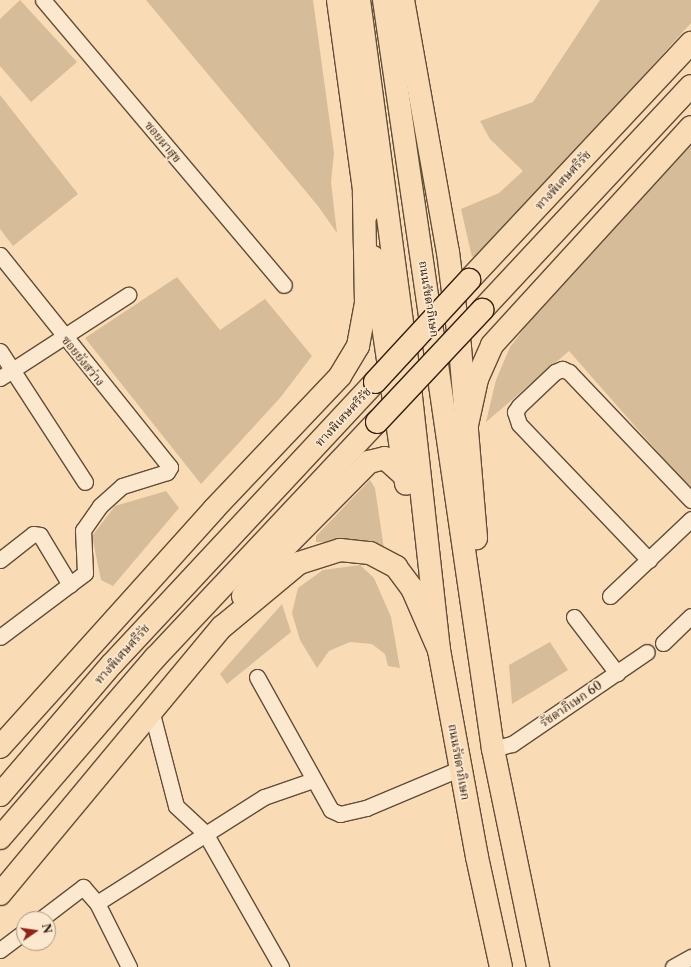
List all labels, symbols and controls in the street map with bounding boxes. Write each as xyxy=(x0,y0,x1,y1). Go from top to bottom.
street label: ซอยผาสุข xyxy=(142,118,184,166)
street label: ทางพิเศษศรีรัช xyxy=(532,148,594,212)
street label: ถนนรัชดาภิเษก xyxy=(416,260,442,338)
street label: ซอยยังสว่าง xyxy=(59,333,107,389)
street label: ทางพิเศษศรีรัช xyxy=(312,385,374,449)
street label: ทางพิเศษศรีรัช xyxy=(91,621,153,687)
street label: รัชดาภิเษก 60 xyxy=(537,678,605,730)
street label: ถนนรัชดาภิเษก xyxy=(445,723,473,801)
north arrow xyxy=(16,911,56,951)
text: N xyxy=(39,922,55,935)

